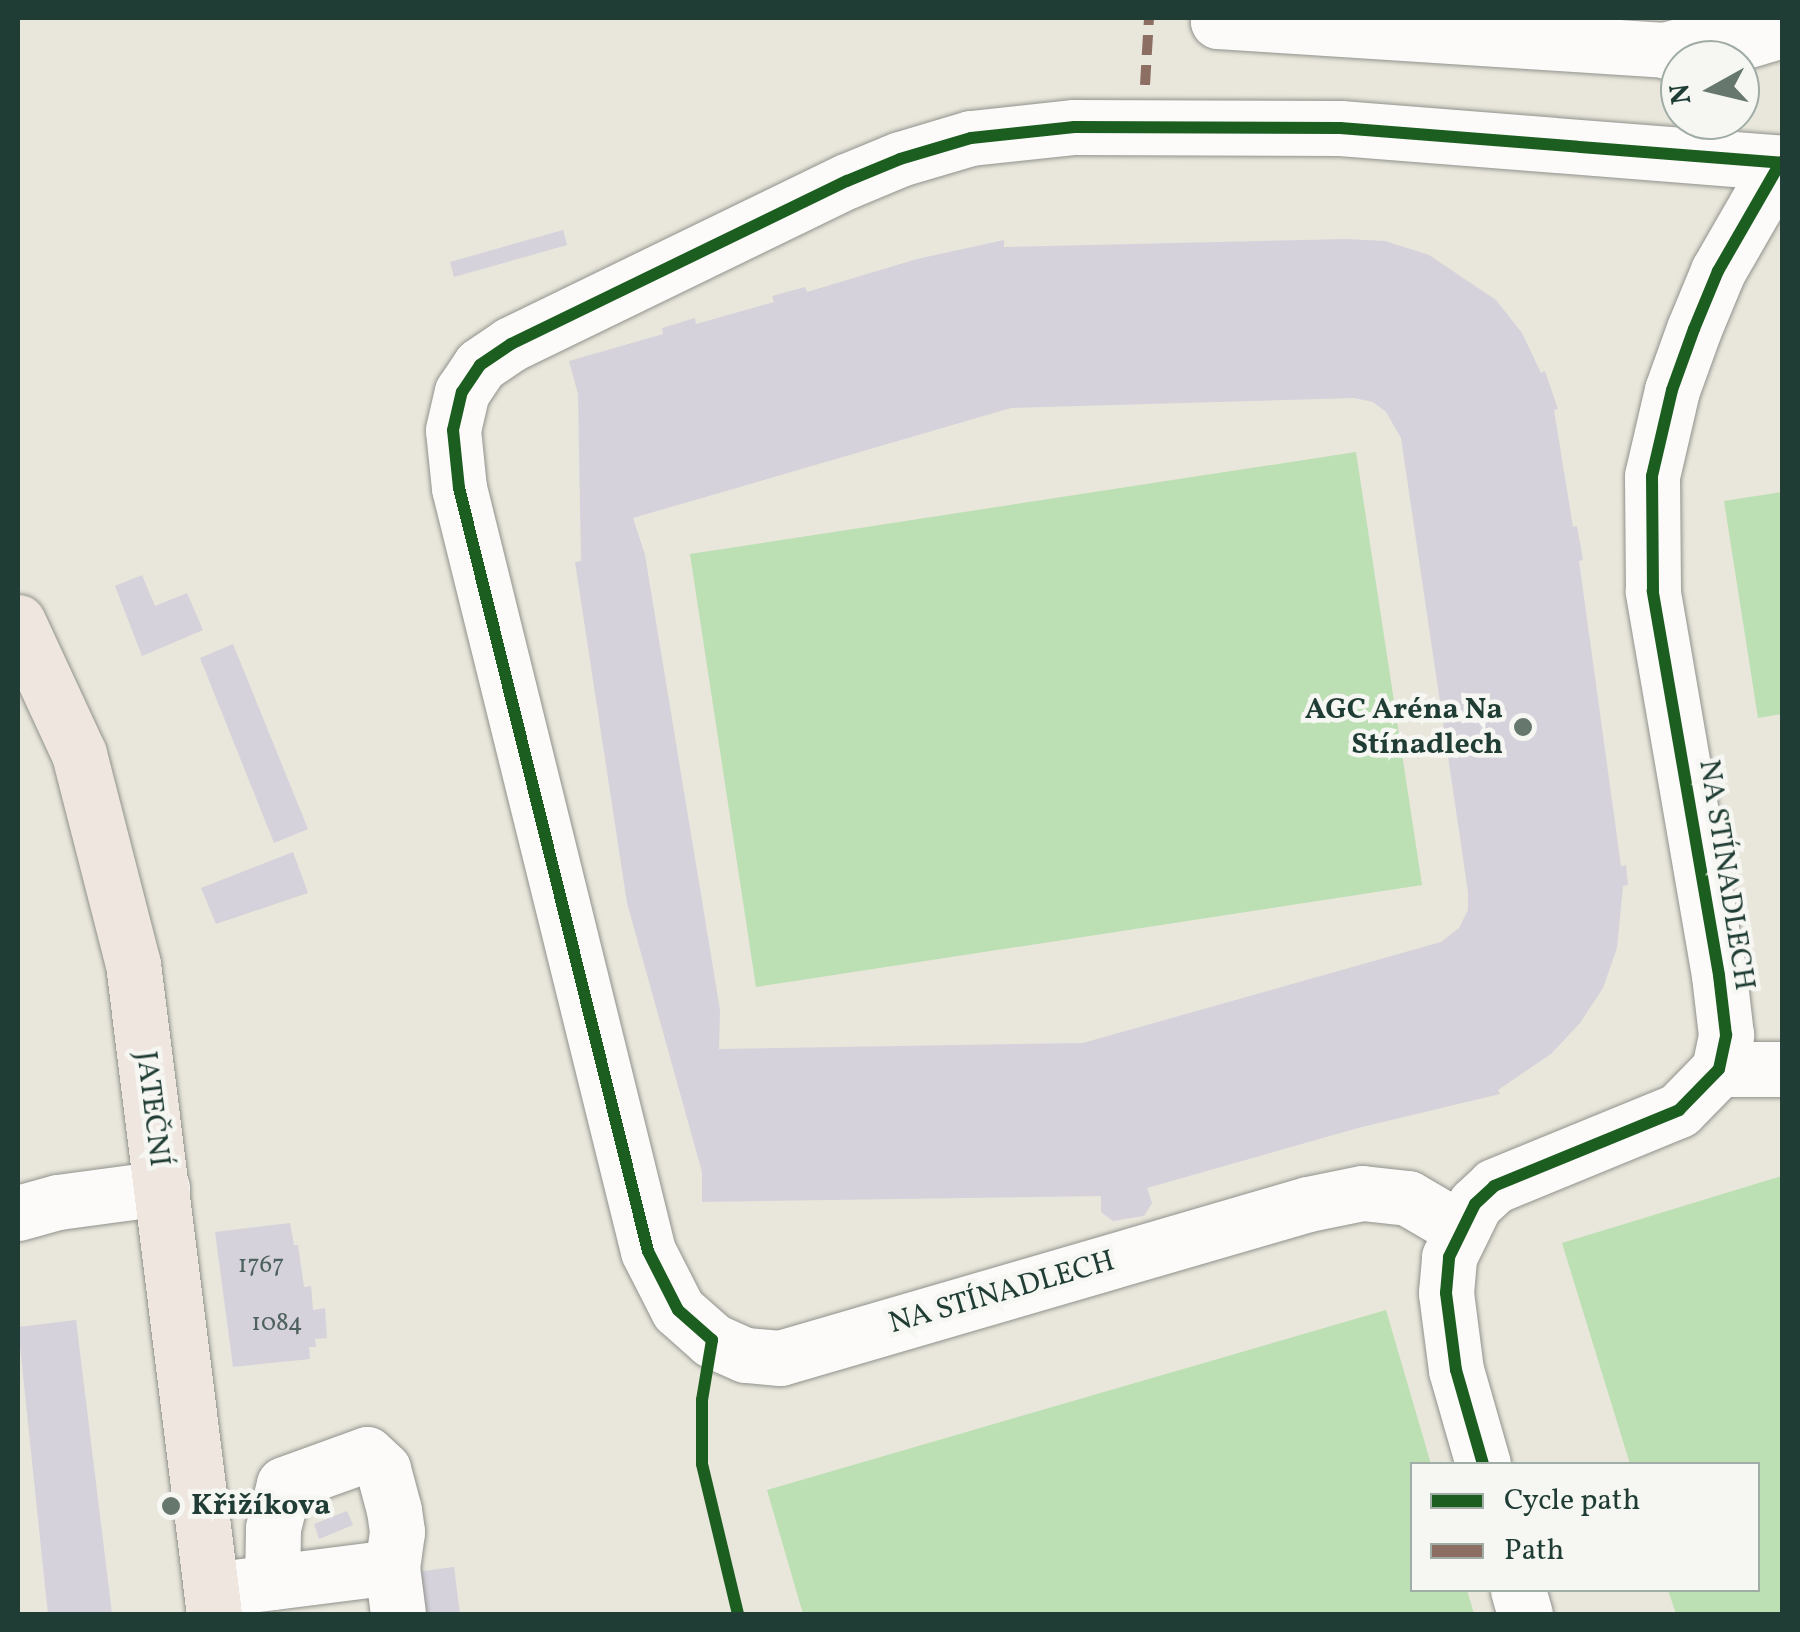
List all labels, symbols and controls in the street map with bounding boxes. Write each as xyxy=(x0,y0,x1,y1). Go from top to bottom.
north arrow xyxy=(1660,40,1760,140)
text: N xyxy=(1661,81,1703,107)
place label: AGC Aréna Na Stínadlech xyxy=(1305,692,1503,762)
marker: AGC Aréna Na Stínadlech xyxy=(1512,716,1534,738)
street label: NA STÍNADLECH xyxy=(1690,757,1762,993)
street label: JATEČNÍ xyxy=(127,1049,177,1169)
street label: NA STÍNADLECH xyxy=(885,1244,1119,1342)
house number: 1767 xyxy=(238,1251,284,1281)
house number: 1084 xyxy=(251,1309,303,1339)
legend xyxy=(1410,1462,1760,1592)
text: Cycle path xyxy=(1504,1480,1640,1522)
place label: Křižíkova xyxy=(191,1488,331,1524)
marker: Křižíkova xyxy=(160,1495,182,1517)
text: Path xyxy=(1504,1530,1564,1572)

